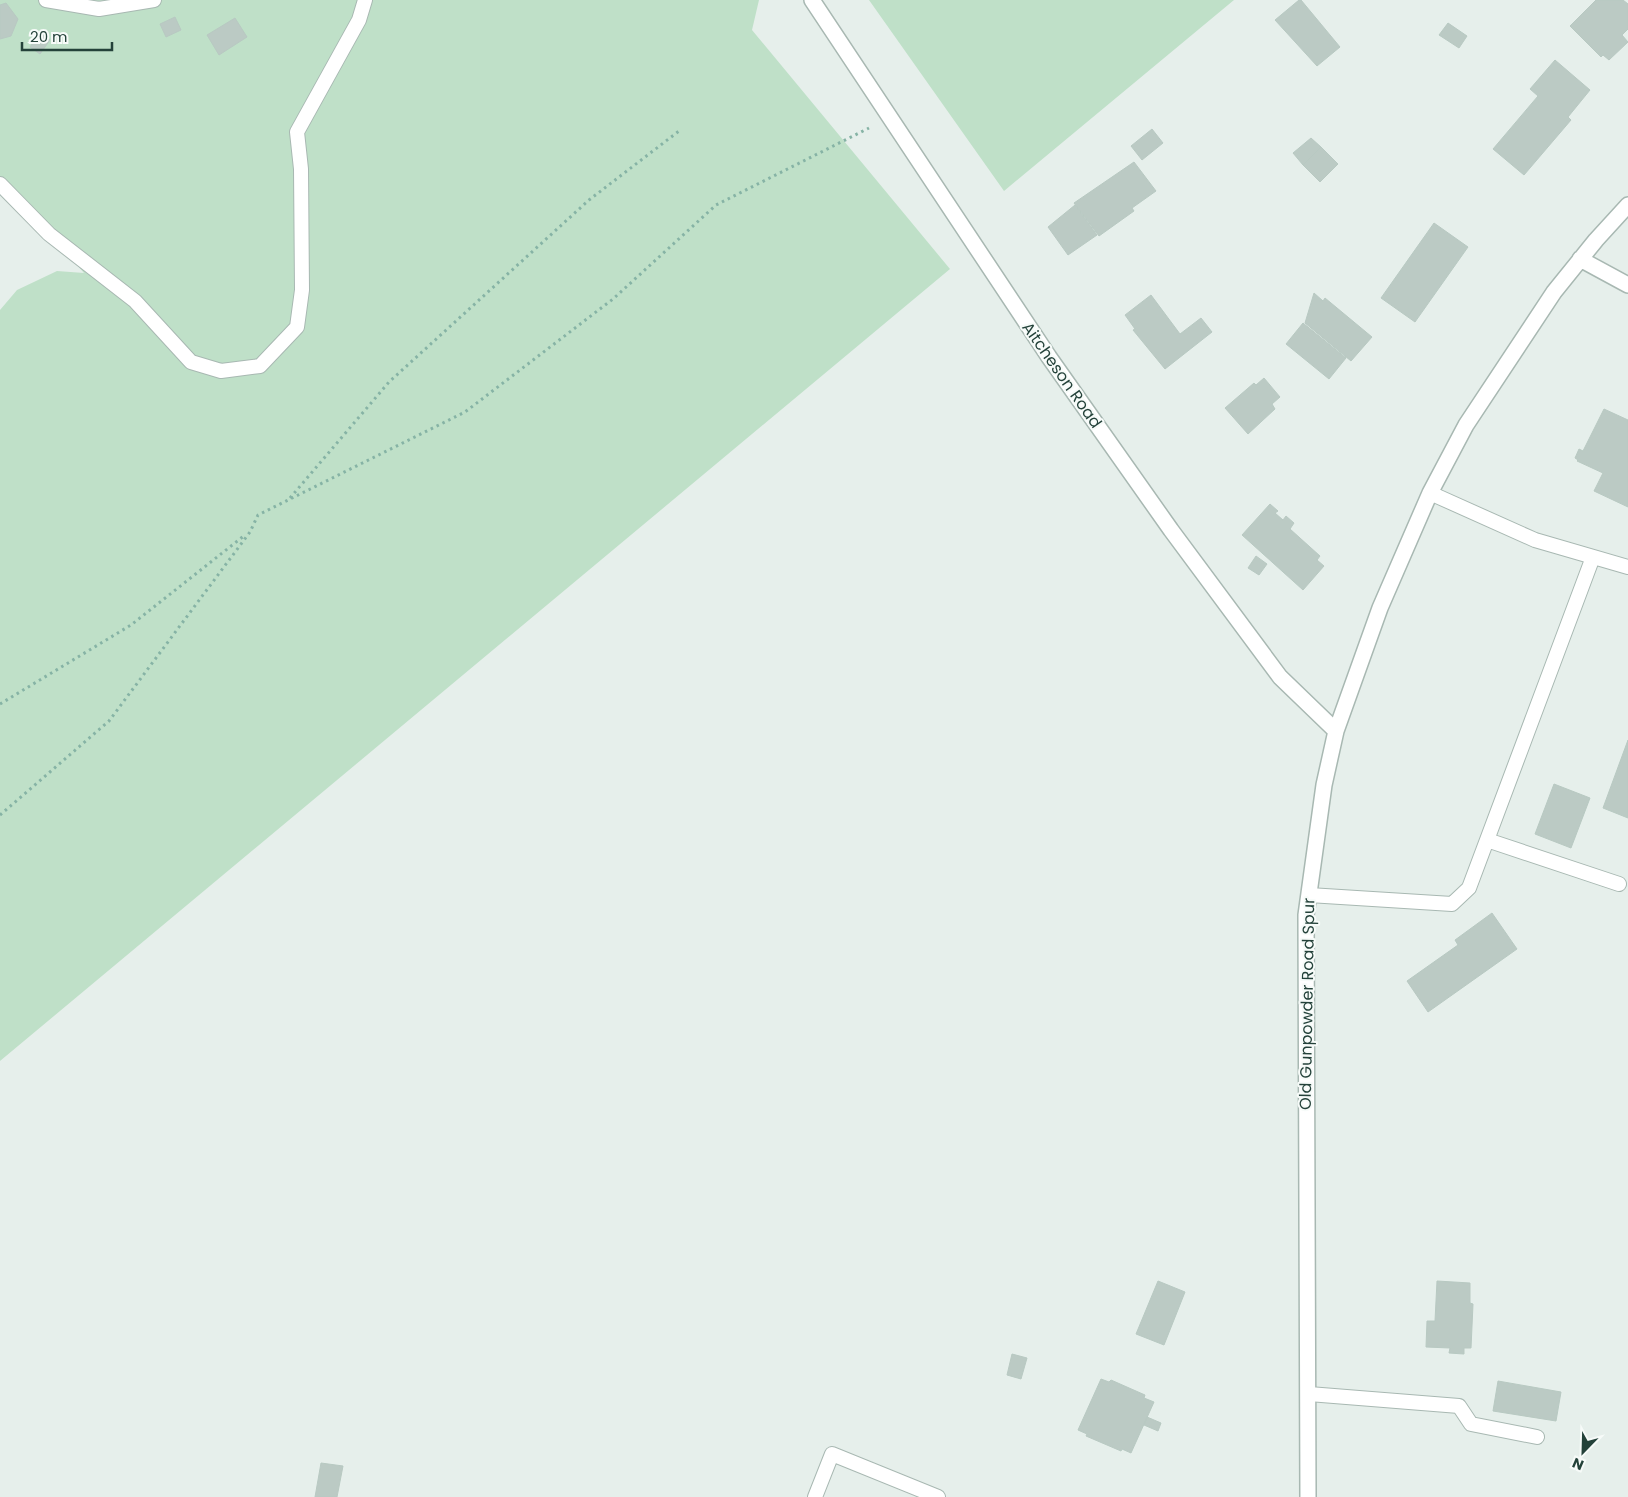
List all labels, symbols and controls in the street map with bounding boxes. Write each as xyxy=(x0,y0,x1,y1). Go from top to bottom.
scale bar xyxy=(22,20,112,52)
text: 20 m xyxy=(30,26,68,47)
street label: Aitcheson Road xyxy=(1017,317,1107,433)
street label: Old Gunpowder Road Spur xyxy=(1294,898,1320,1110)
north arrow xyxy=(1558,1427,1608,1477)
text: N xyxy=(1569,1453,1587,1475)

